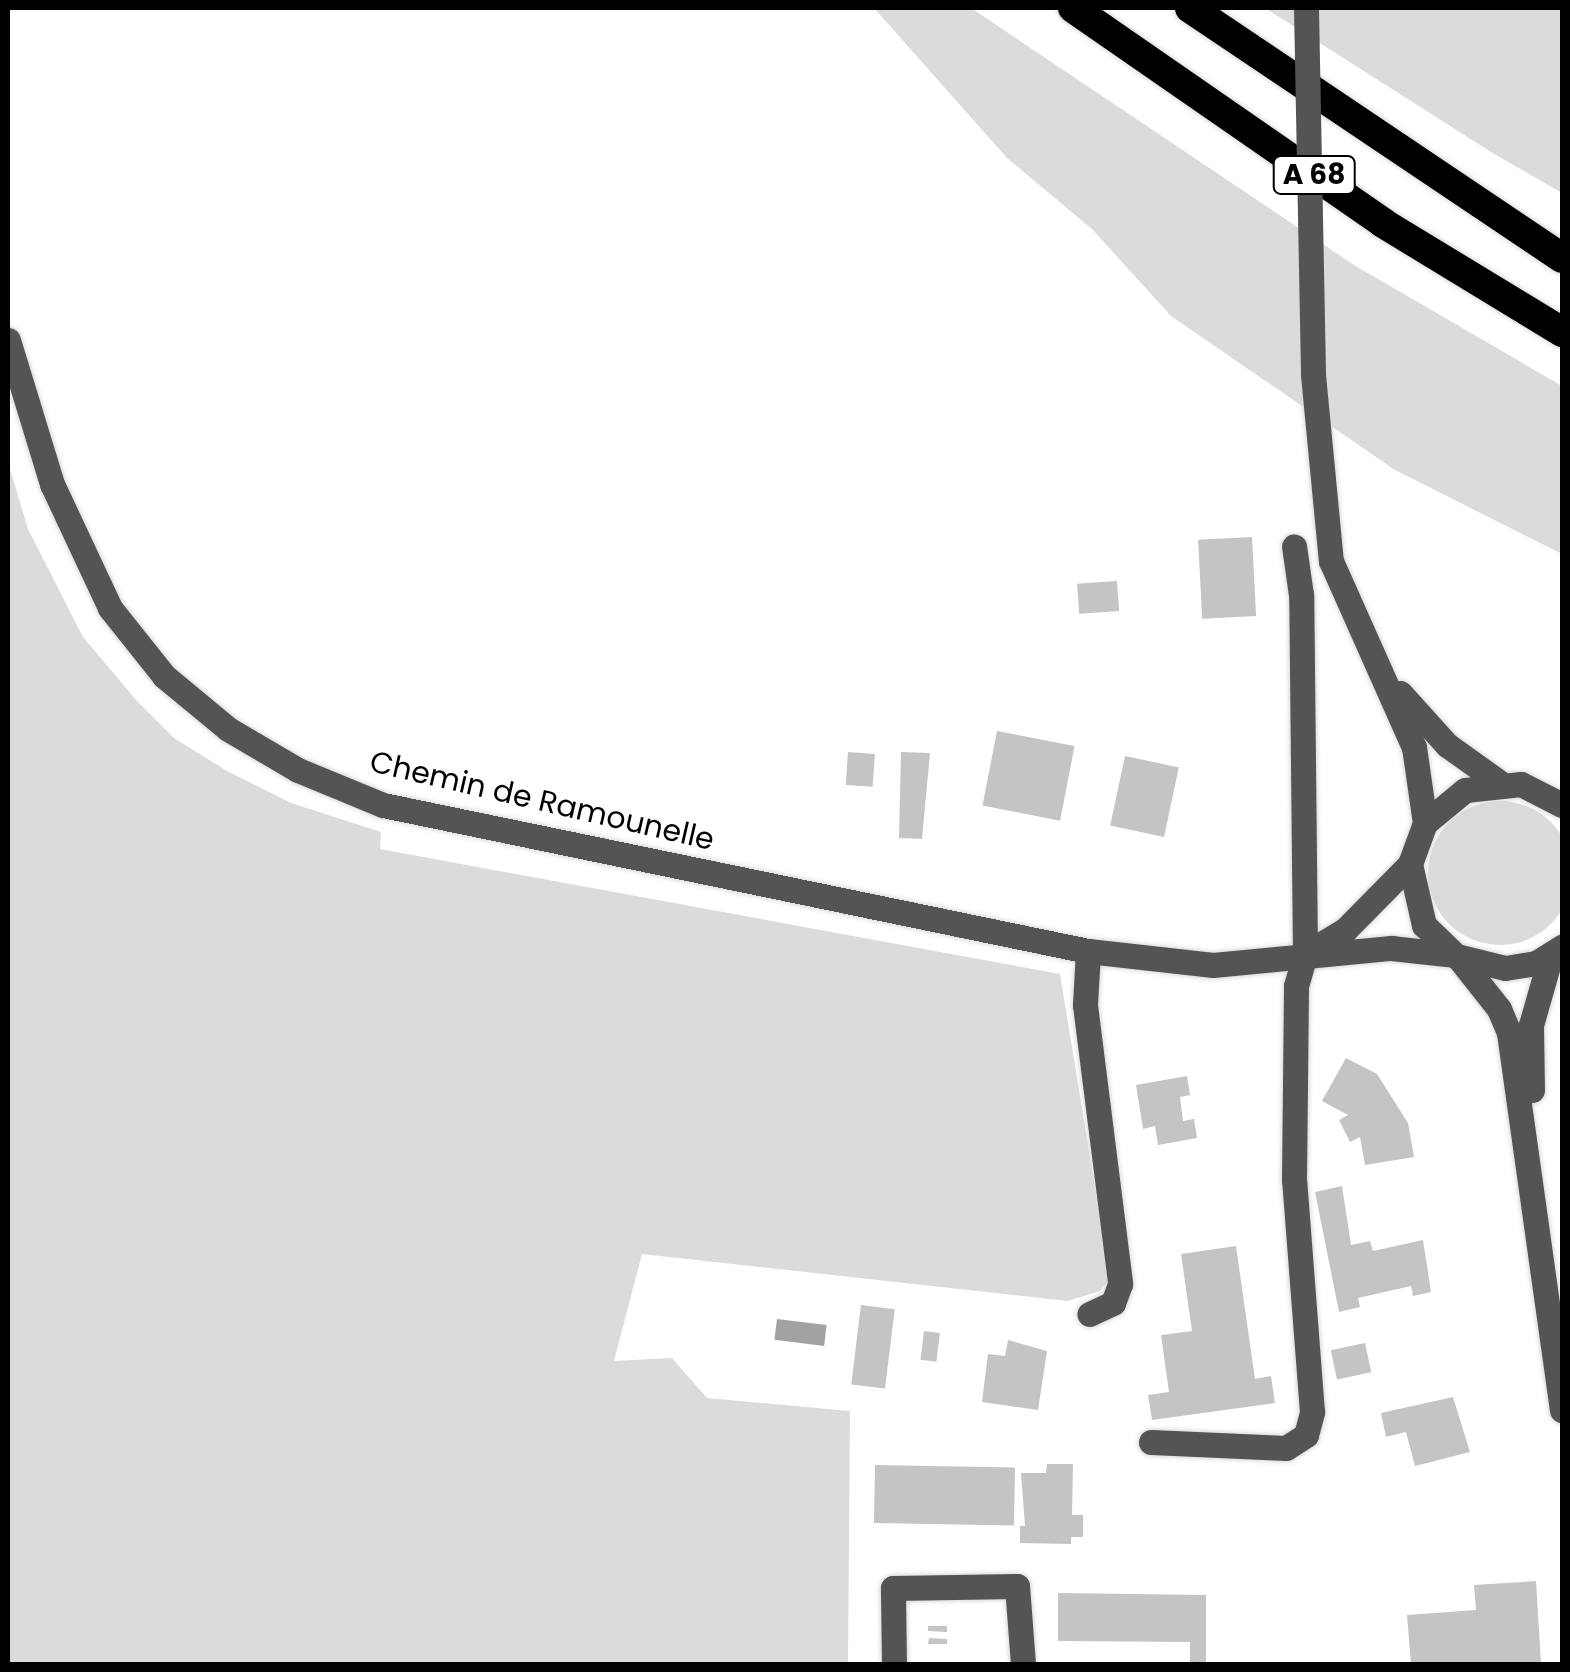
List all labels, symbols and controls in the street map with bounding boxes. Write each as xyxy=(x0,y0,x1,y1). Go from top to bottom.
road number: A 68 xyxy=(1272,152,1356,198)
street label: Chemin de Ramounelle xyxy=(366,744,718,858)

